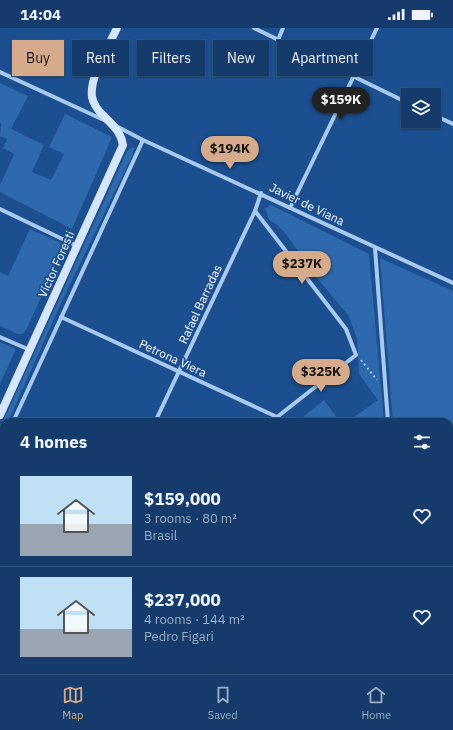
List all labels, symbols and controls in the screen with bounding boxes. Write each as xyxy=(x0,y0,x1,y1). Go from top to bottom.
text: 14:04 xyxy=(20,5,61,24)
chip: Buy xyxy=(12,40,64,76)
chip: Rent xyxy=(72,40,129,76)
chip: Filters xyxy=(137,40,205,76)
chip: New xyxy=(213,40,269,76)
chip: Apartment xyxy=(277,40,373,76)
pin: $159K xyxy=(313,87,369,121)
map controls xyxy=(401,88,441,128)
button: layers xyxy=(401,88,441,128)
text: $159K xyxy=(321,91,361,108)
pin: $194K xyxy=(202,136,258,170)
text: $194K xyxy=(210,140,250,157)
street label: Javier de Viana xyxy=(267,179,347,229)
street label: Víctor Foresti xyxy=(35,228,77,300)
pin: $237K xyxy=(274,251,330,285)
text: $237K xyxy=(282,255,322,272)
street label: Rafael Barradas xyxy=(175,262,225,346)
street label: Petrona Viera xyxy=(137,336,210,380)
pin: $325K xyxy=(293,359,349,393)
text: $325K xyxy=(301,363,341,380)
text: 4 homes xyxy=(20,431,87,453)
icon: filters xyxy=(411,431,433,453)
text: $159,000 xyxy=(144,488,221,510)
icon: home xyxy=(52,492,100,540)
icon: heart xyxy=(411,505,433,527)
text: 3 rooms · 80 m² xyxy=(144,510,237,527)
text: Brasil xyxy=(144,527,177,544)
text: $237,000 xyxy=(144,589,221,611)
icon: home xyxy=(52,593,100,641)
icon: heart xyxy=(411,606,433,628)
text: 4 rooms · 144 m² xyxy=(144,611,245,628)
text: Pedro Figari xyxy=(144,628,214,645)
tab: Map xyxy=(62,684,84,722)
tab: Saved xyxy=(208,684,238,722)
tab: Home xyxy=(361,684,391,722)

